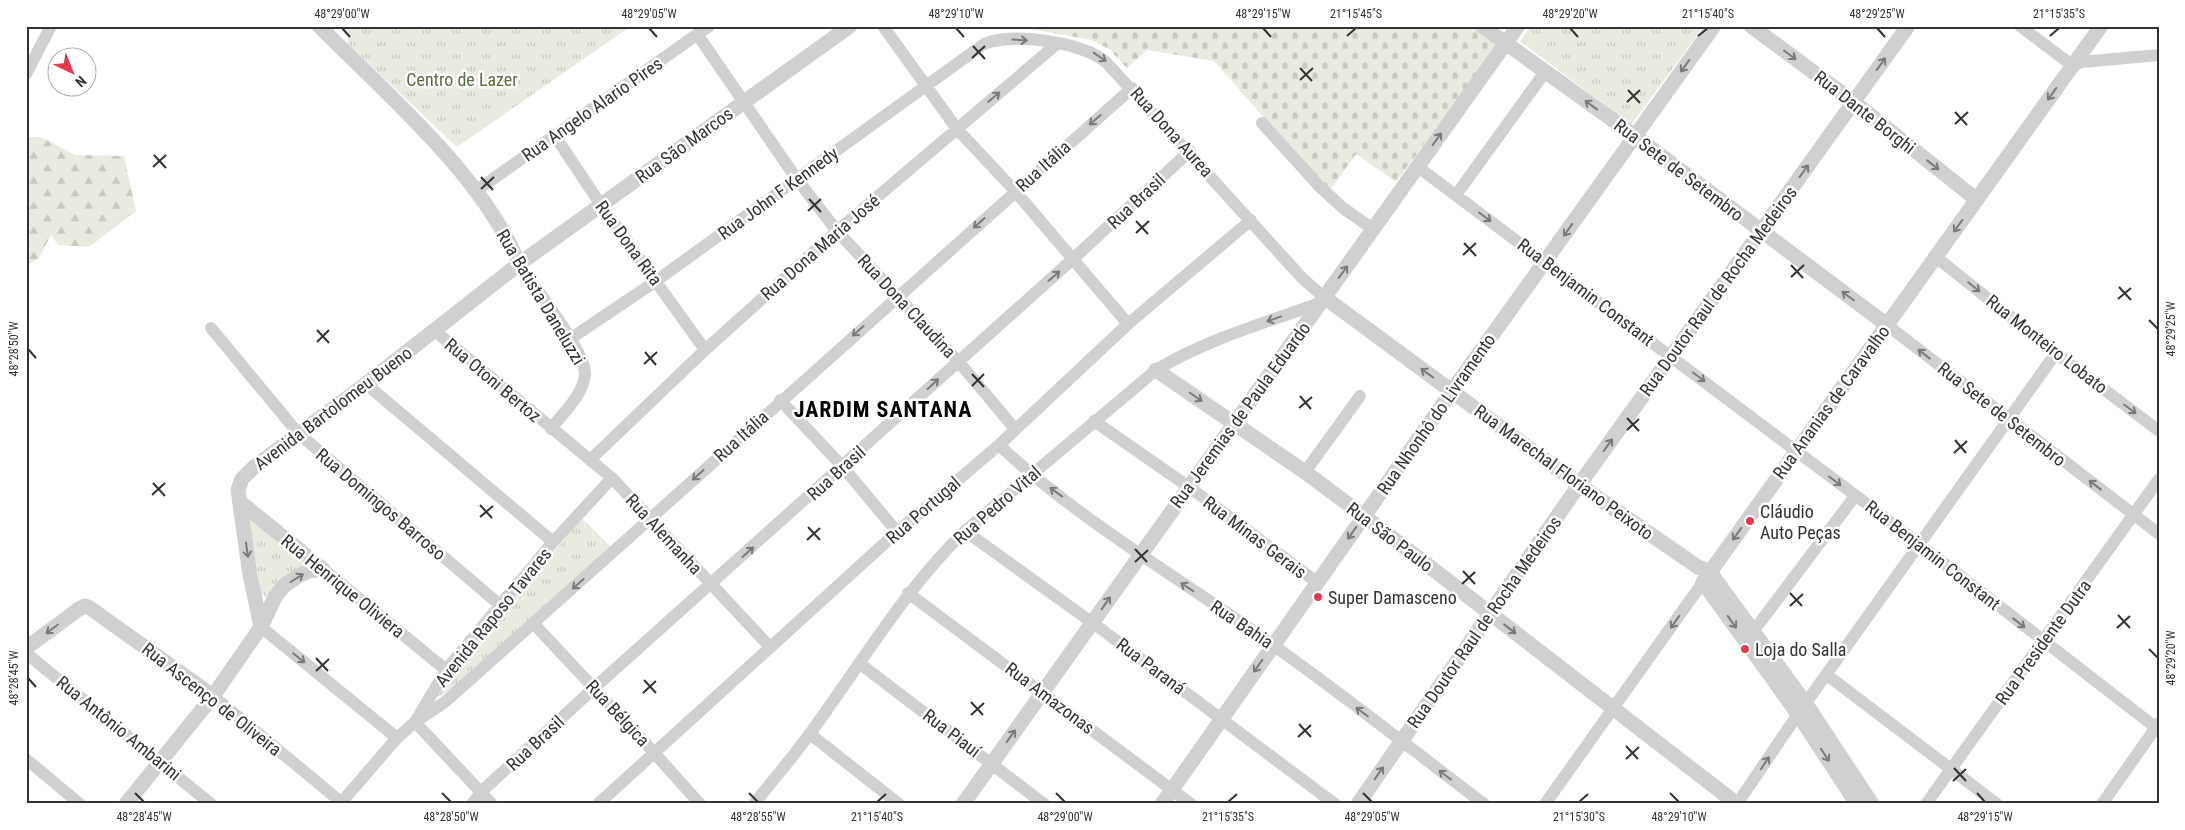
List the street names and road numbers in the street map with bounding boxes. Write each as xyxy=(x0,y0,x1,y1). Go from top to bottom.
street label: Rua Angelo Alario Pires xyxy=(518,53,666,165)
street label: Rua Dante Borghi xyxy=(1810,66,1920,158)
street label: Rua Dona Aurea xyxy=(1126,83,1218,181)
street label: Rua São Marcos xyxy=(631,103,737,187)
street label: Rua Sete de Setembro xyxy=(1610,115,1748,225)
street label: Rua Itália xyxy=(1011,136,1075,196)
street label: Rua John F Kennedy xyxy=(714,142,843,244)
street label: Rua Brasil xyxy=(1103,169,1169,233)
street label: Rua Doutor Raul de Rocha Medeiros xyxy=(1635,182,1801,400)
street label: Rua Dona Maria José xyxy=(756,190,884,304)
street label: Rua Dona Rita xyxy=(591,197,667,289)
street label: Rua Batista Daneluzzi xyxy=(492,226,590,368)
street label: Rua Benjamin Constant xyxy=(1514,234,1658,350)
street label: Rua Dona Claudina xyxy=(854,250,960,362)
street label: Rua Monteiro Lobato xyxy=(1982,290,2112,398)
street label: Rua Jeremias de Paula Eduardo xyxy=(1166,318,1314,512)
street label: Rua Ananias de Caravalho xyxy=(1768,321,1894,483)
street label: Rua Nhonhô do Livramento xyxy=(1372,329,1500,499)
street label: Rua Otoni Bertoz xyxy=(441,334,545,426)
street label: Avenida Bartolomeu Bueno xyxy=(250,342,416,474)
street label: Rua Sete de Setembro xyxy=(1934,358,2070,470)
street label: Rua Marechal Floriano Peixoto xyxy=(1470,400,1658,544)
street label: Rua Itália xyxy=(709,406,773,466)
street label: Rua Brasil xyxy=(803,441,869,505)
street label: Rua Domingos Barroso xyxy=(312,444,450,564)
street label: Rua Pedro Vital xyxy=(949,461,1045,549)
street label: Rua Portugal xyxy=(882,472,964,548)
street label: Rua Alemanha xyxy=(621,489,707,579)
street label: Rua Minas Gerais xyxy=(1199,491,1311,583)
street label: Rua Benjamin Constant xyxy=(1861,496,2005,614)
street label: Rua São Paulo xyxy=(1343,498,1437,576)
street label: Rua Doutor Raul de Rocha Medeiros xyxy=(1403,512,1565,732)
street label: Rua Henrique Oliviera xyxy=(277,530,409,642)
street label: Avenida Raposo Tavares xyxy=(431,543,555,691)
street label: Rua Presidente Dutra xyxy=(1991,576,2095,708)
street label: Rua Bahia xyxy=(1207,595,1277,653)
street label: Rua Paraná xyxy=(1112,633,1190,699)
street label: Rua Ascenço de Oliveira xyxy=(138,638,286,760)
street label: Rua Amazonas xyxy=(1001,658,1099,738)
street label: Rua Antônio Ambarini xyxy=(52,671,186,785)
street label: Rua Bélgica xyxy=(582,675,654,751)
street label: Rua Piauí xyxy=(919,705,986,762)
street label: Rua Brasil xyxy=(502,711,568,775)

